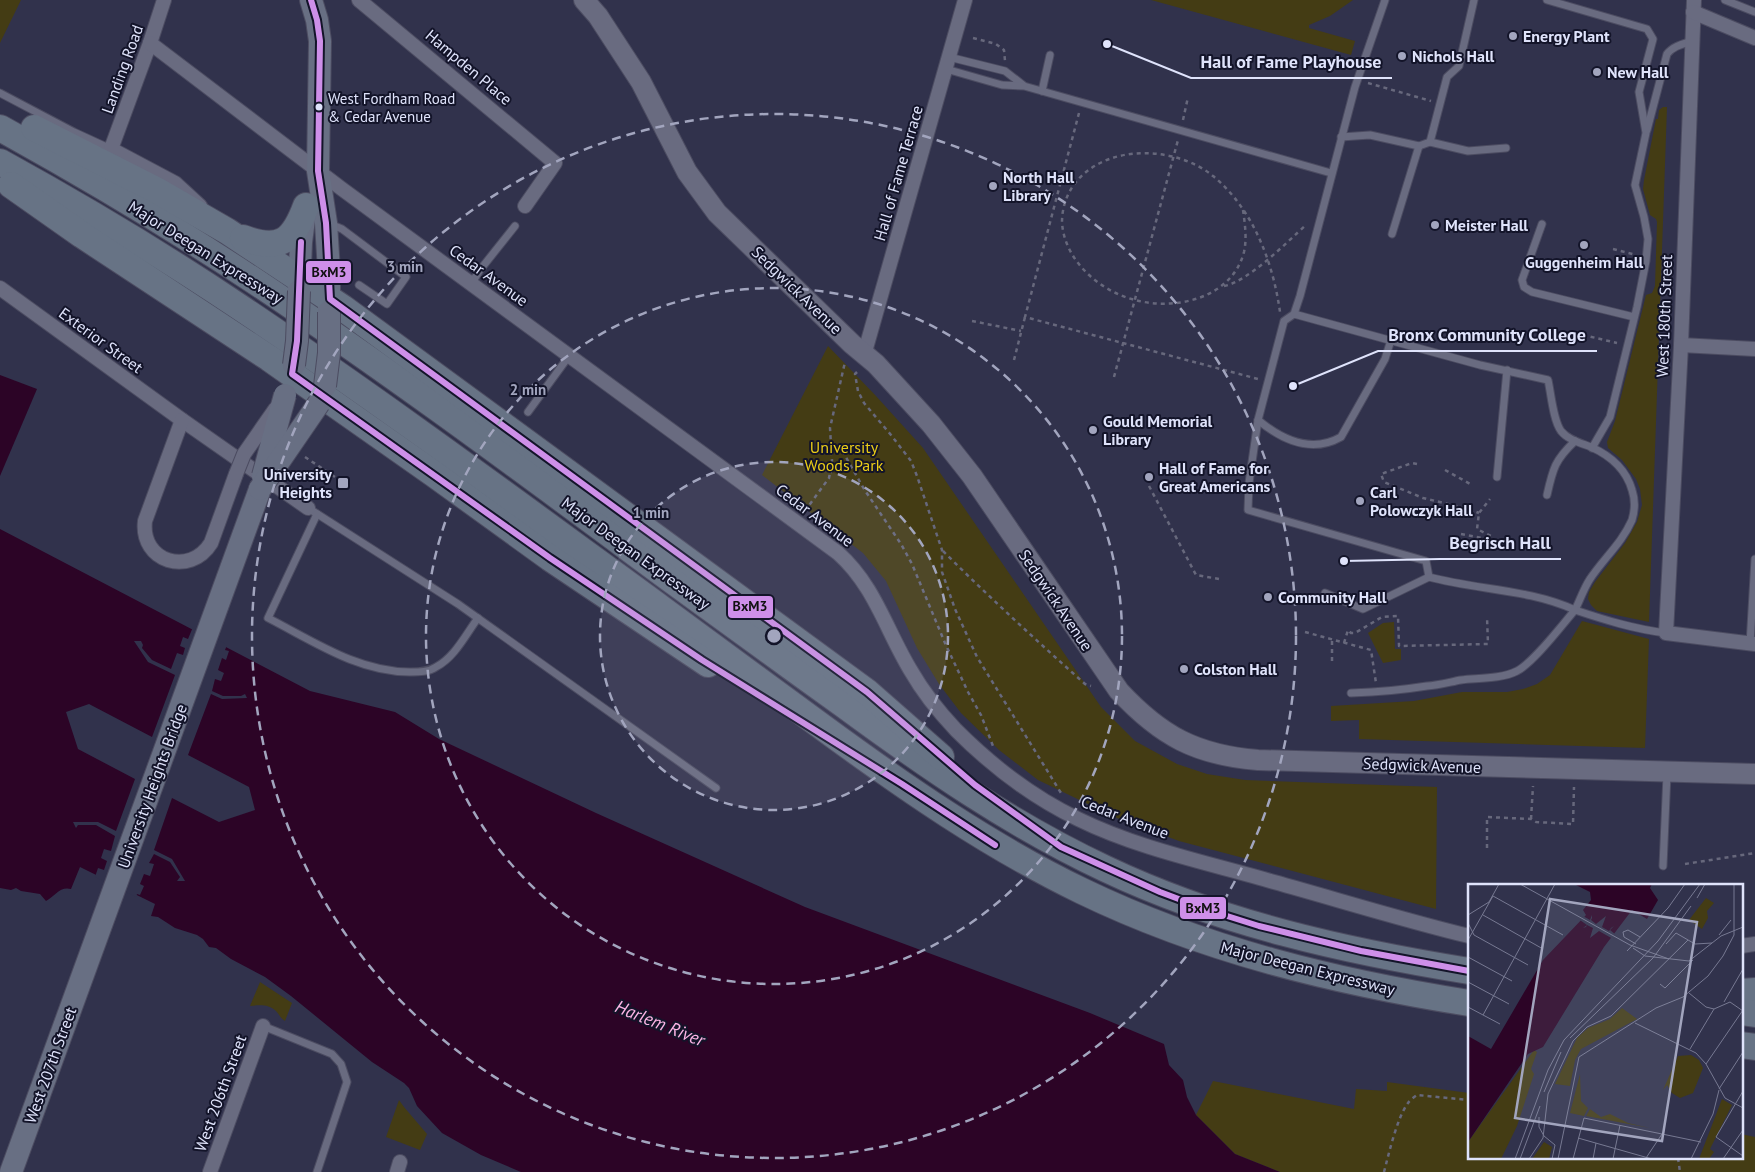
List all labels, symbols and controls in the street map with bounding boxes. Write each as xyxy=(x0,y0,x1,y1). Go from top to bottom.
street label: Landing Road xyxy=(97,22,147,116)
street label: Hampden Place xyxy=(422,25,516,109)
place label: Energy Plant xyxy=(1523,26,1610,46)
marker: Energy Plant xyxy=(1507,30,1519,42)
callout: Hall of Fame Playhouse xyxy=(1191,45,1392,78)
place label: Nichols Hall xyxy=(1412,46,1495,66)
text: Hall of Fame Playhouse xyxy=(1201,50,1381,73)
marker: Nichols Hall xyxy=(1396,50,1408,62)
place label: New Hall xyxy=(1607,62,1669,82)
marker: New Hall xyxy=(1591,66,1603,78)
place label: West Fordham Road & Cedar Avenue xyxy=(328,89,455,126)
marker: West Fordham Road & Cedar Avenue xyxy=(314,102,324,112)
street label: Hall of Fame Terrace xyxy=(869,103,927,243)
place label: North Hall Library xyxy=(1003,167,1075,205)
marker: North Hall Library xyxy=(987,180,999,192)
street label: Major Deegan Expressway xyxy=(125,196,288,308)
place label: Meister Hall xyxy=(1445,215,1528,235)
marker: Meister Hall xyxy=(1429,219,1441,231)
marker: Guggenheim Hall xyxy=(1578,239,1590,251)
street label: Cedar Avenue xyxy=(446,240,532,310)
street label: Sedgwick Avenue xyxy=(748,242,846,338)
place label: Guggenheim Hall xyxy=(1525,252,1643,272)
street label: West 180th Street xyxy=(1652,254,1676,378)
text: 3 min xyxy=(387,257,423,276)
line badge: BxM3 xyxy=(305,260,352,284)
text: BxM3 xyxy=(312,263,346,281)
street label: Exterior Street xyxy=(55,303,147,378)
callout: Bronx Community College xyxy=(1378,318,1597,351)
text: Bronx Community College xyxy=(1388,323,1586,346)
text: 2 min xyxy=(510,380,546,399)
place label: Gould Memorial Library xyxy=(1103,411,1213,449)
marker: Gould Memorial Library xyxy=(1087,424,1099,436)
park label: University Woods Park xyxy=(805,437,884,475)
place label: Hall of Fame for Great Americans xyxy=(1159,458,1271,496)
place label: University Heights xyxy=(264,464,332,502)
marker: Hall of Fame for Great Americans xyxy=(1143,471,1155,483)
marker: University Heights xyxy=(336,476,350,490)
street label: Cedar Avenue xyxy=(772,479,858,551)
place label: Carl Polowczyk Hall xyxy=(1370,482,1473,520)
street label: Major Deegan Expressway xyxy=(558,492,715,614)
marker: Carl Polowczyk Hall xyxy=(1354,495,1366,507)
text: 1 min xyxy=(633,503,669,522)
callout: Begrisch Hall xyxy=(1440,526,1561,559)
text: Begrisch Hall xyxy=(1449,531,1551,554)
street label: Sedgwick Avenue xyxy=(1015,545,1097,655)
place label: Community Hall xyxy=(1278,587,1387,607)
marker: Community Hall xyxy=(1262,591,1274,603)
line badge: BxM3 xyxy=(727,595,774,619)
text: BxM3 xyxy=(733,597,767,615)
centre of rings xyxy=(765,627,783,645)
place label: Colston Hall xyxy=(1194,659,1277,679)
marker: Colston Hall xyxy=(1178,663,1190,675)
street label: University Heights Bridge xyxy=(113,701,191,871)
street label: Sedgwick Avenue xyxy=(1363,753,1481,777)
street label: Cedar Avenue xyxy=(1078,791,1172,843)
inset map xyxy=(1468,884,1742,1160)
line badge: BxM3 xyxy=(1179,896,1227,920)
text: BxM3 xyxy=(1186,899,1220,917)
street label: Major Deegan Expressway xyxy=(1219,937,1398,999)
water label: Harlem River xyxy=(612,995,709,1052)
street label: West 207th Street xyxy=(20,1004,80,1126)
street label: West 206th Street xyxy=(190,1031,251,1154)

